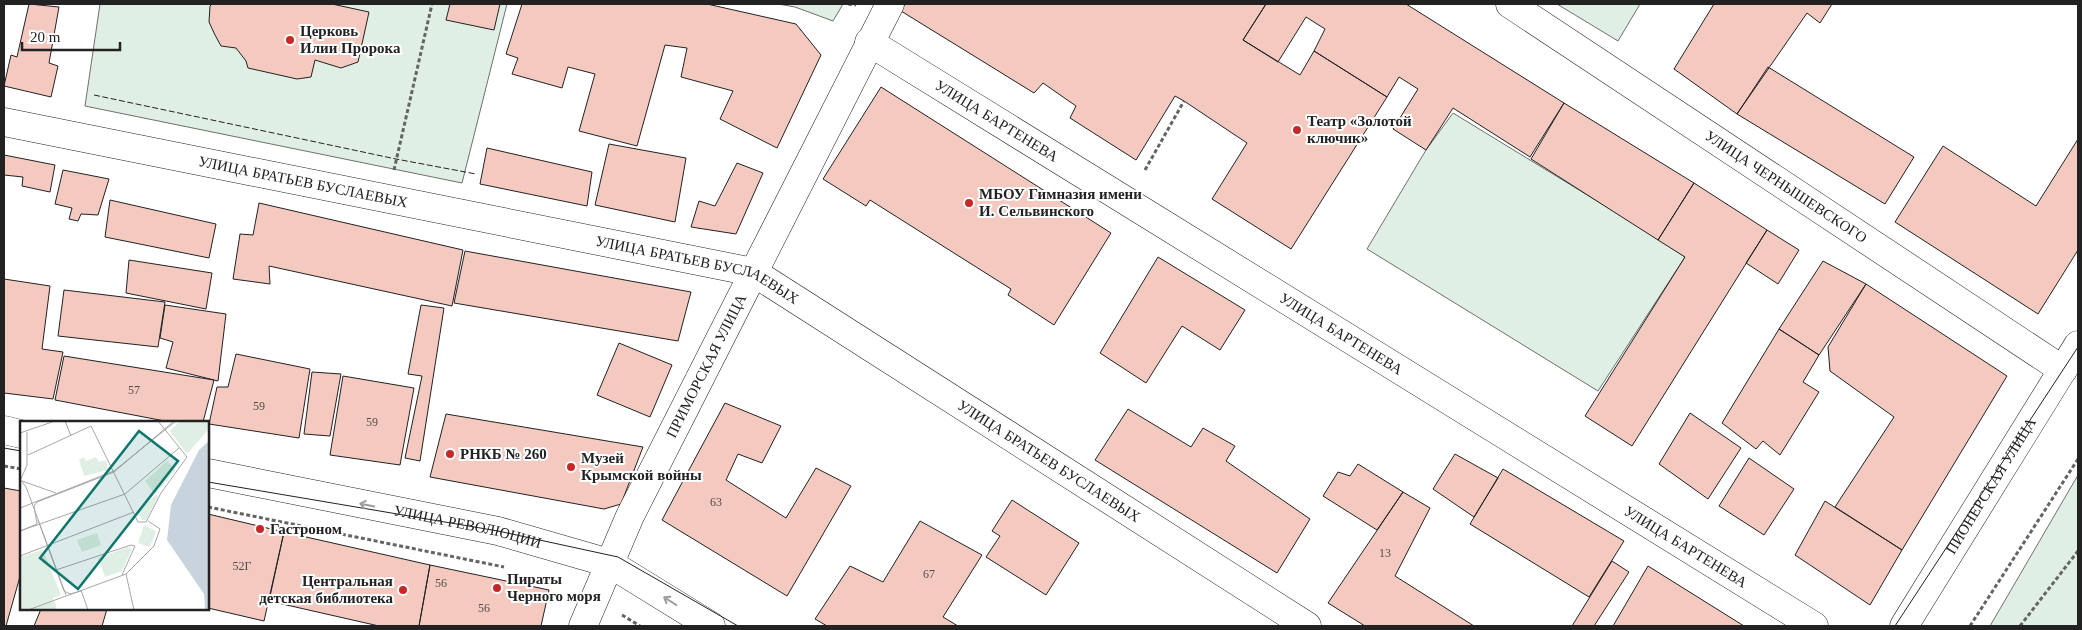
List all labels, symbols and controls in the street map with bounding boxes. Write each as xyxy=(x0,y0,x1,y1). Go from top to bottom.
scale bar xyxy=(22,20,120,52)
place label: Церковь Илии Пророка xyxy=(300,23,401,56)
text: 20 m xyxy=(30,29,61,45)
marker: Церковь Илии Пророка xyxy=(284,34,296,46)
street label: УЛИЦА БАРТЕНЕВА xyxy=(932,77,1061,165)
place label: Театр «Золотой ключик» xyxy=(1307,113,1412,146)
marker: Театр «Золотой ключик» xyxy=(1291,124,1303,136)
street label: УЛИЦА ЧЕРНЫШЕВСКОГО xyxy=(1702,127,1870,246)
street label: УЛИЦА БРАТЬЕВ БУСЛАЕВЫХ xyxy=(197,153,409,211)
place label: МБОУ Гимназия имени И. Сельвинского xyxy=(979,186,1142,219)
marker: МБОУ Гимназия имени И. Сельвинского xyxy=(963,197,975,209)
street label: УЛИЦА БРАТЬЕВ БУСЛАЕВЫХ xyxy=(594,233,802,307)
street label: УЛИЦА БАРТЕНЕВА xyxy=(1277,290,1406,378)
street label: ПРИМОРСКАЯ УЛИЦА xyxy=(663,291,749,440)
house number: 57 xyxy=(128,383,140,397)
street label: УЛИЦА БРАТЬЕВ БУСЛАЕВЫХ xyxy=(955,397,1143,525)
house number: 59 xyxy=(253,399,265,413)
street label: ПИОНЕРСКАЯ УЛИЦА xyxy=(1943,414,2039,557)
house number: 59 xyxy=(366,415,378,429)
inset map xyxy=(20,421,209,610)
place label: РНКБ № 260 xyxy=(460,446,547,462)
marker: РНКБ № 260 xyxy=(444,448,456,460)
place label: Музей Крымской войны xyxy=(581,450,702,483)
marker: Музей Крымской войны xyxy=(565,461,577,473)
house number: 63 xyxy=(710,495,722,509)
one-way arrow xyxy=(360,499,376,509)
street label: УЛИЦА РЕВОЛЮЦИИ xyxy=(392,502,543,551)
street label: УЛИЦА БАРТЕНЕВА xyxy=(1621,503,1750,591)
place label: Гастроном xyxy=(270,521,342,537)
marker: Гастроном xyxy=(254,523,266,535)
house number: 13 xyxy=(1379,546,1391,560)
house number: 52Г xyxy=(233,559,252,573)
house number: 67 xyxy=(923,567,935,581)
place label: Пираты Черного моря xyxy=(507,571,601,604)
place label: Центральная детская библиотека xyxy=(259,573,393,606)
house number: 56 xyxy=(435,576,447,590)
marker: Пираты Черного моря xyxy=(491,582,503,594)
marker: Центральная детская библиотека xyxy=(397,584,409,596)
one-way arrow xyxy=(663,595,677,605)
house number: 56 xyxy=(478,601,490,615)

